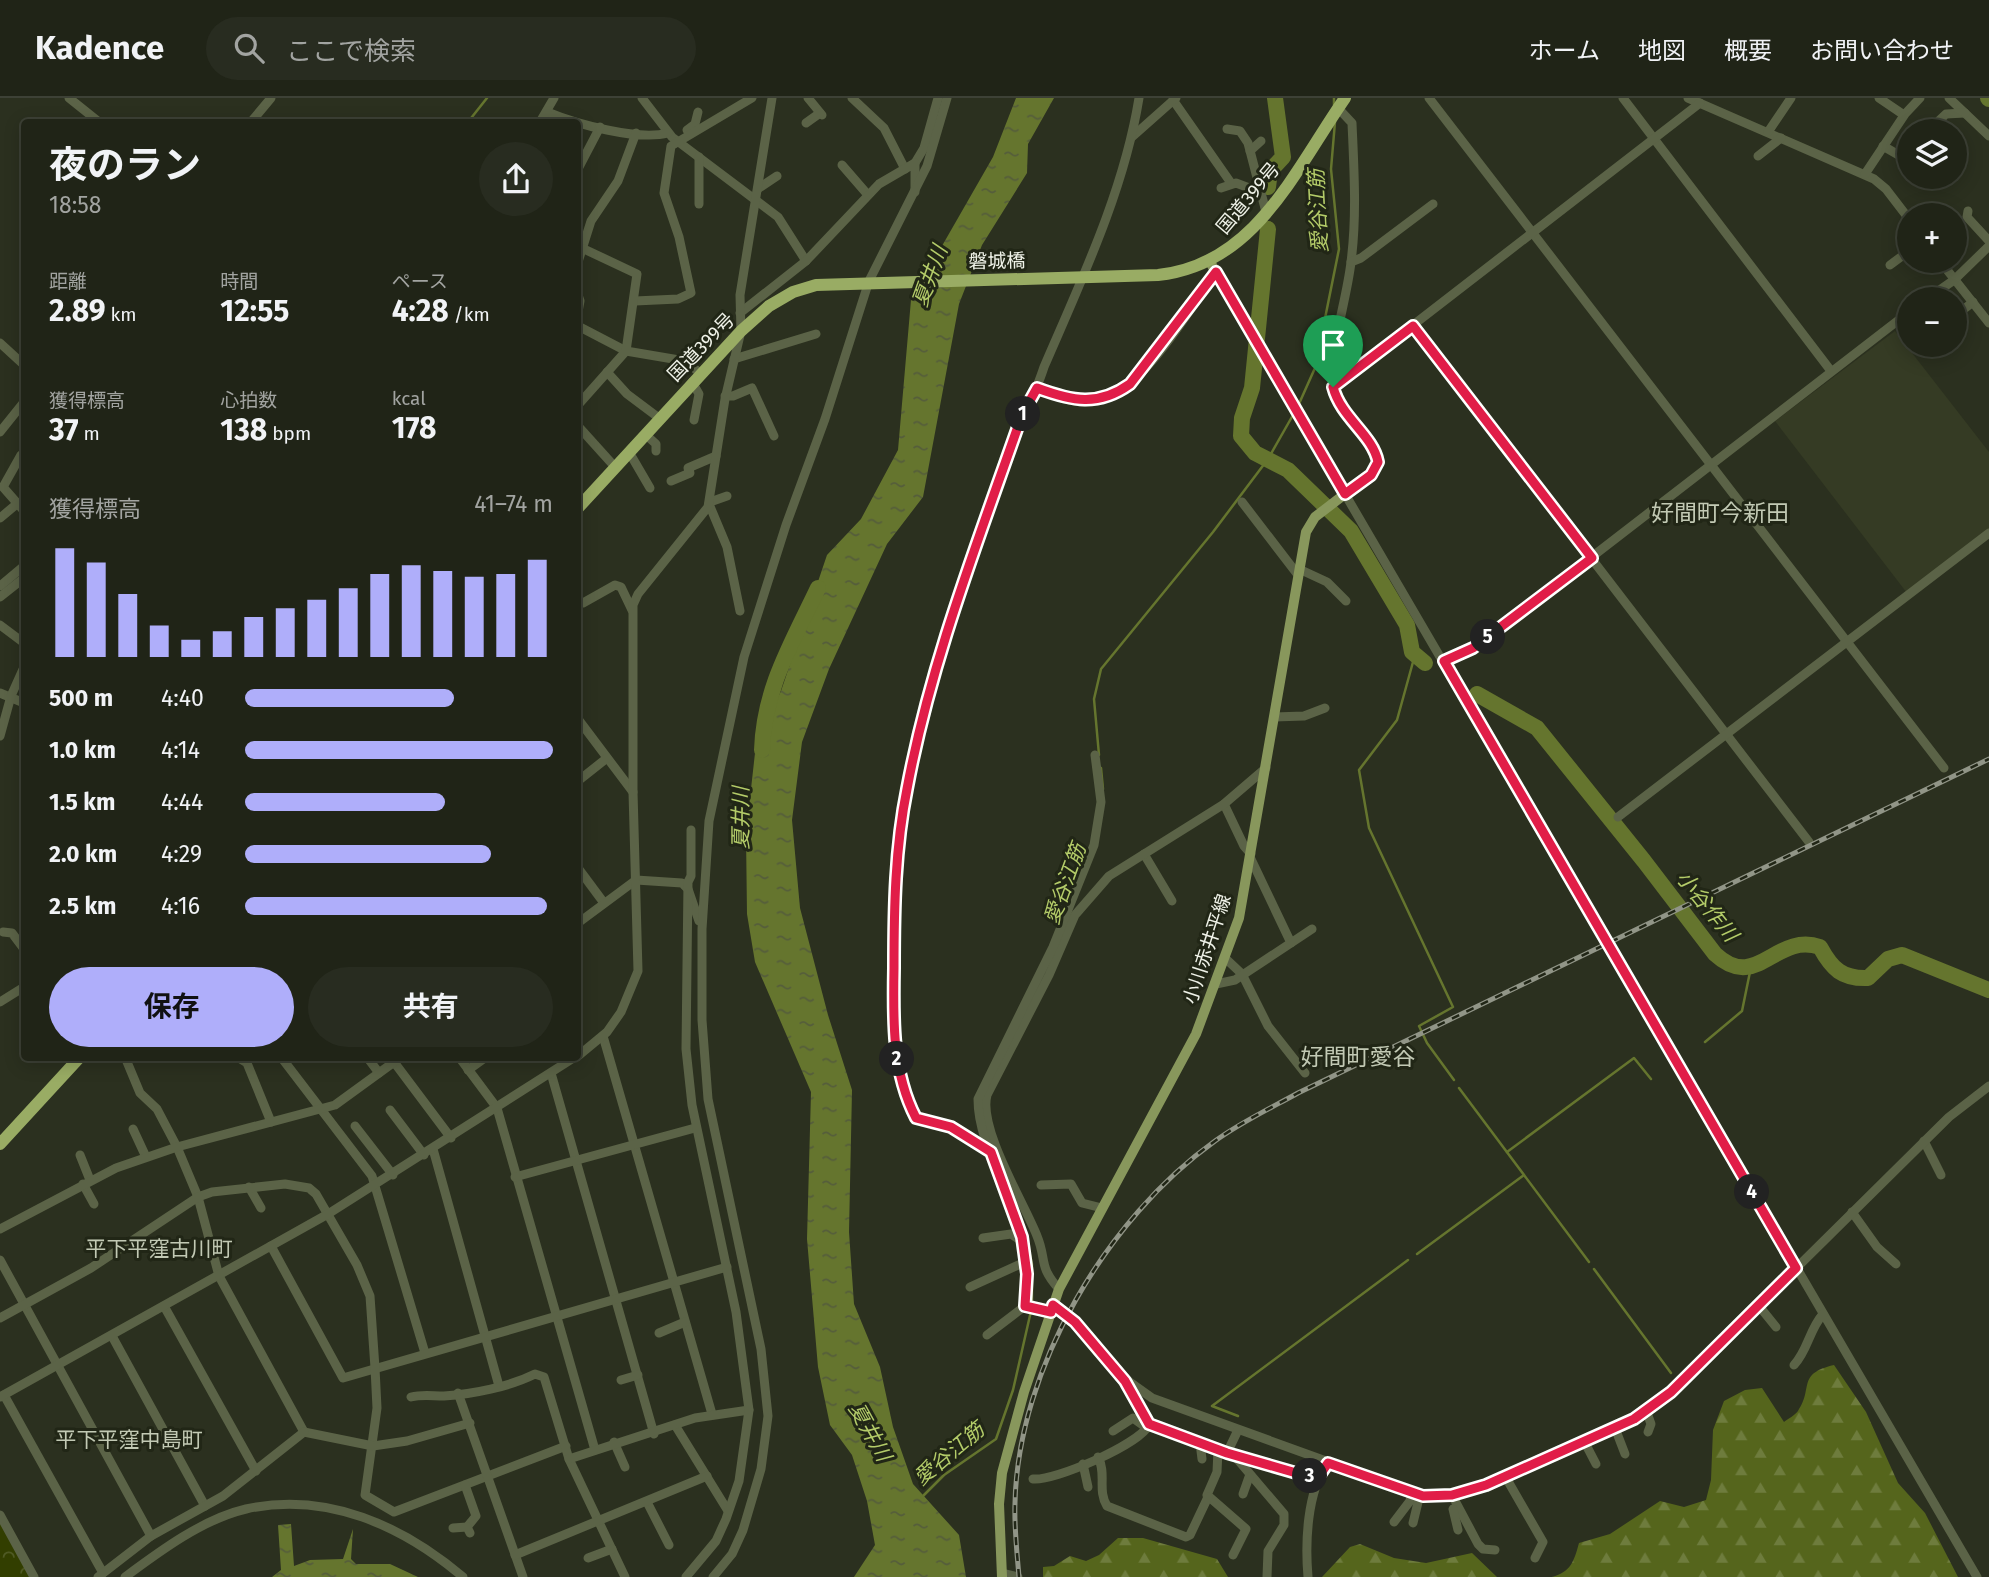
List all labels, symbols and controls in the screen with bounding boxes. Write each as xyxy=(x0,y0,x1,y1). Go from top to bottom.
search box xyxy=(206,17,696,80)
text: Kadence xyxy=(35,28,164,68)
icon: search xyxy=(230,29,268,67)
text: ここで検索 xyxy=(286,36,416,67)
text: ホーム xyxy=(1529,37,1600,65)
text: 地図 xyxy=(1638,37,1686,65)
text: 概要 xyxy=(1724,37,1772,65)
text: お問い合わせ xyxy=(1810,37,1954,65)
map controls xyxy=(1897,119,1967,357)
button: layers xyxy=(1897,119,1967,189)
text: 夜のラン xyxy=(49,142,201,188)
button: share xyxy=(479,142,553,216)
street label: 国道399号 xyxy=(1211,158,1285,238)
water label: 愛谷江筋 xyxy=(1303,165,1333,254)
text: 18:58 xyxy=(49,191,101,219)
button: + xyxy=(1897,203,1967,273)
water label: 夏井川 xyxy=(907,240,954,310)
street label: 磐城橋 xyxy=(968,249,1026,273)
text: 距離 xyxy=(49,270,87,293)
text: 時間 xyxy=(220,270,258,293)
text: ペース xyxy=(392,270,448,293)
button: − xyxy=(1897,287,1967,357)
text: 2.89 xyxy=(49,293,105,329)
text: 12:55 xyxy=(220,293,289,329)
text: 4:28 xyxy=(392,293,449,329)
text: km xyxy=(105,303,137,326)
text: /km xyxy=(449,303,490,326)
street label: 国道399号 xyxy=(663,308,739,386)
pin xyxy=(1303,315,1363,387)
icon: arrive xyxy=(1314,326,1352,364)
text: kcal xyxy=(392,387,426,410)
text: 獲得標高 xyxy=(49,389,125,412)
text: 心拍数 xyxy=(220,389,277,412)
pin: 1 xyxy=(1006,396,1040,432)
text: 1 xyxy=(1018,402,1027,425)
text: 178 xyxy=(392,410,437,446)
text: 37 xyxy=(49,412,79,448)
text: 138 xyxy=(220,412,267,448)
text: m xyxy=(79,422,100,445)
text: bpm xyxy=(267,422,311,445)
text: 41–74 m xyxy=(474,490,553,518)
text: 獲得標高 xyxy=(49,495,141,523)
district label: 好間町今新田 xyxy=(1651,499,1789,527)
pin: 5 xyxy=(1470,620,1506,654)
text: 5 xyxy=(1482,625,1493,648)
text: 500 m xyxy=(49,684,113,712)
text: 4:40 xyxy=(161,684,204,712)
text: 1.0 km xyxy=(49,736,116,764)
text: 4:14 xyxy=(161,736,200,764)
water label: 夏井川 xyxy=(728,785,754,850)
text: 1.5 km xyxy=(49,788,115,816)
text: 4:44 xyxy=(161,788,203,816)
water label: 愛谷江筋 xyxy=(1038,837,1093,928)
text: 2.0 km xyxy=(49,840,117,868)
text: 4:29 xyxy=(161,840,202,868)
water label: 小谷作川 xyxy=(1670,865,1745,948)
street label: 小川赤井平線 xyxy=(1178,891,1236,1007)
text: 2.5 km xyxy=(49,892,117,920)
text: 4:16 xyxy=(161,892,200,920)
button: 保存 xyxy=(49,967,294,1047)
button: 共有 xyxy=(308,967,553,1047)
pin: 2 xyxy=(880,1042,914,1076)
district label: 好間町愛谷 xyxy=(1301,1043,1416,1071)
text: 2 xyxy=(892,1047,901,1070)
pin: 4 xyxy=(1734,1174,1770,1210)
text: 4 xyxy=(1746,1180,1757,1203)
district label: 平下平窪古川町 xyxy=(86,1236,233,1262)
water label: 夏井川 xyxy=(843,1398,898,1468)
water label: 愛谷江筋 xyxy=(908,1415,992,1491)
district label: 平下平窪中島町 xyxy=(56,1427,203,1453)
pin: 3 xyxy=(1292,1458,1328,1494)
text: 3 xyxy=(1305,1464,1314,1487)

